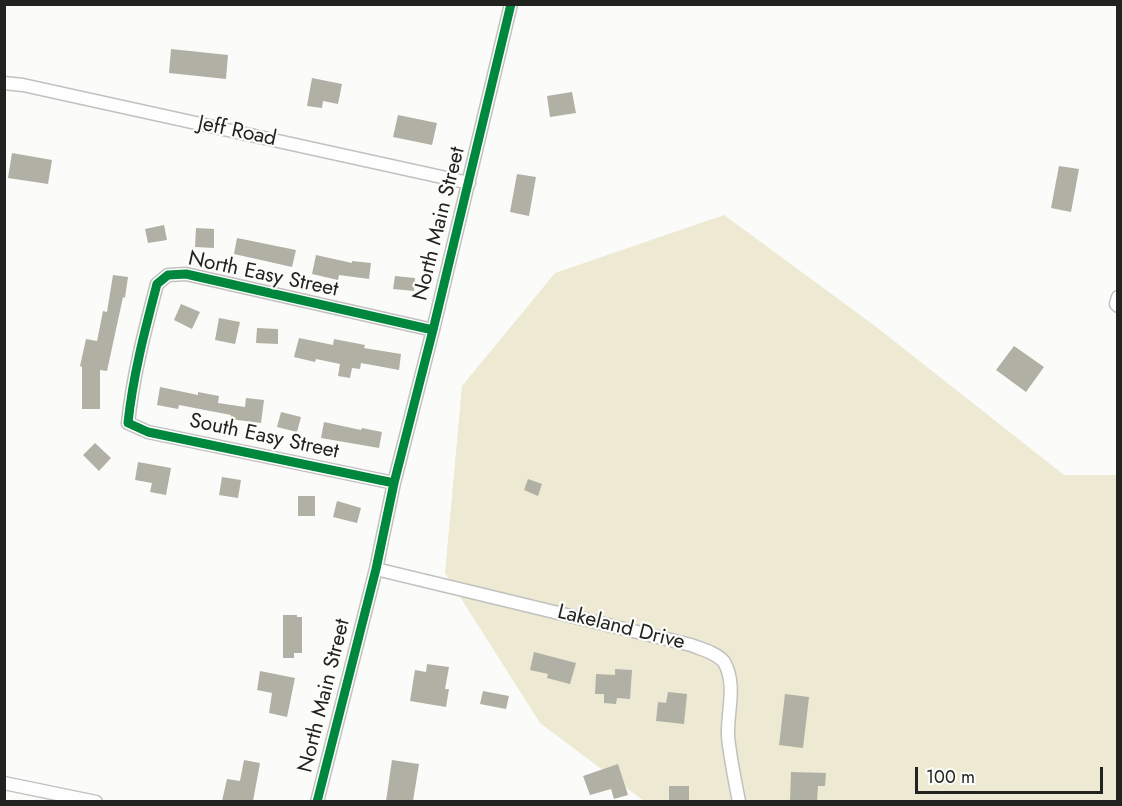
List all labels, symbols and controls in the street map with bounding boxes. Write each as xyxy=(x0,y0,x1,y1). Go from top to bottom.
street label: Jeff Road xyxy=(196,111,278,153)
street label: North Main Street xyxy=(409,145,471,303)
street label: North Easy Street xyxy=(186,247,340,303)
street label: South Easy Street xyxy=(187,409,341,465)
street label: Lakeland Drive xyxy=(555,600,687,656)
street label: North Main Street xyxy=(294,617,356,775)
scale bar xyxy=(918,755,1106,793)
text: 100 m xyxy=(926,764,975,790)

